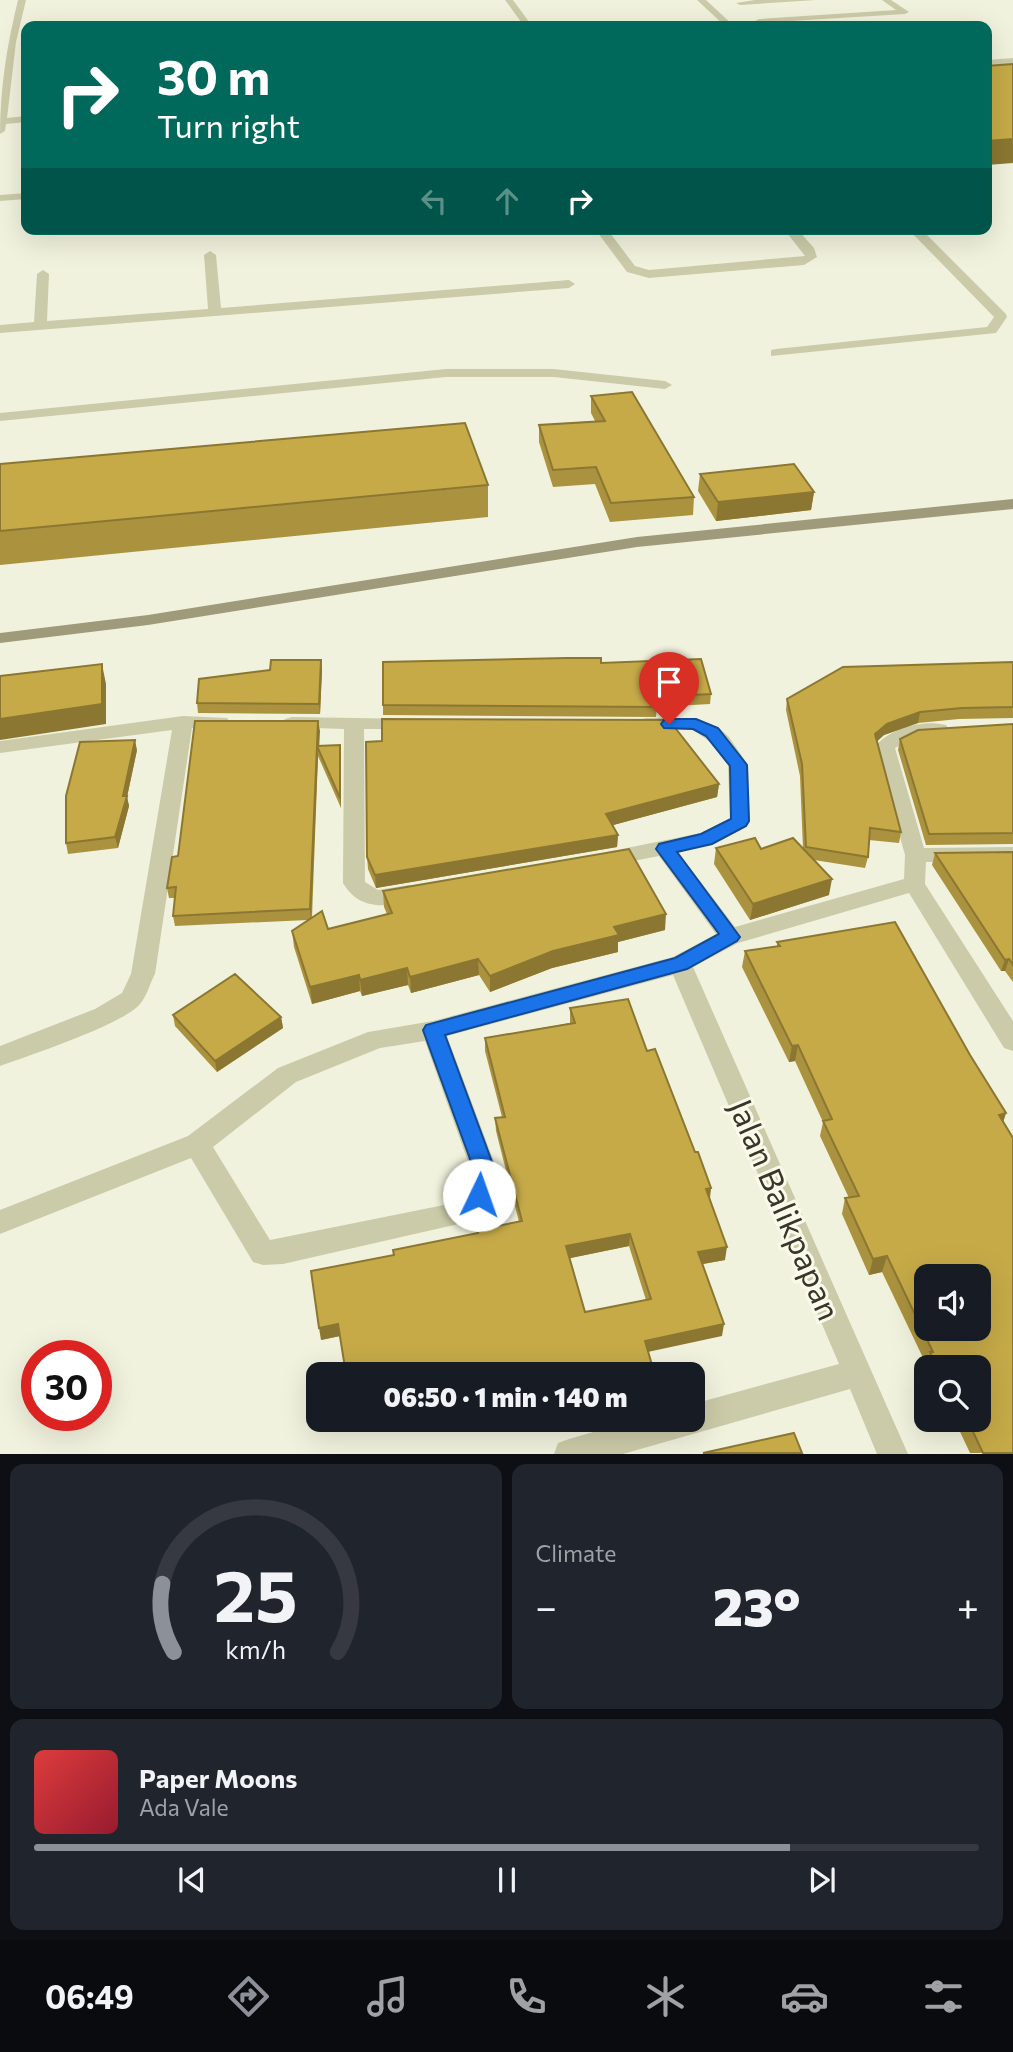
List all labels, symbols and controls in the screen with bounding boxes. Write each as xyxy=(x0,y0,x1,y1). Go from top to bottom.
text: 30 m xyxy=(157,45,270,105)
icon: right xyxy=(42,49,133,140)
text: Turn right xyxy=(157,105,300,145)
icon: left xyxy=(415,182,453,220)
icon: ahead xyxy=(488,182,526,220)
icon: right xyxy=(561,182,599,220)
pin xyxy=(639,652,699,724)
icon: arrive xyxy=(650,663,688,701)
street label: Jalan Balikpapan xyxy=(721,1093,851,1325)
position arrow xyxy=(442,1158,516,1232)
map controls xyxy=(914,1264,991,1432)
button: sound xyxy=(914,1264,991,1341)
speed limit sign: 30 xyxy=(21,1340,112,1431)
button: search xyxy=(914,1355,991,1432)
text: 06:50 · 1 min · 140 m xyxy=(384,1381,627,1412)
text: Climate xyxy=(536,1539,617,1567)
text: 25 xyxy=(214,1549,298,1638)
text: 23° xyxy=(713,1573,801,1637)
text: − xyxy=(536,1582,557,1629)
text: + xyxy=(957,1582,979,1629)
text: km/h xyxy=(225,1634,286,1664)
text: Paper Moons xyxy=(139,1762,297,1793)
text: Ada Vale xyxy=(139,1793,229,1821)
icon: previous xyxy=(173,1861,211,1899)
icon: pause xyxy=(488,1861,526,1899)
icon: next xyxy=(803,1861,841,1899)
icon: directions xyxy=(224,1972,273,2021)
icon: music xyxy=(363,1972,412,2021)
icon: phone xyxy=(502,1972,551,2021)
icon: climate xyxy=(641,1972,690,2021)
icon: car xyxy=(780,1972,829,2021)
icon: filters xyxy=(919,1972,968,2021)
text: 06:49 xyxy=(45,1976,134,2016)

